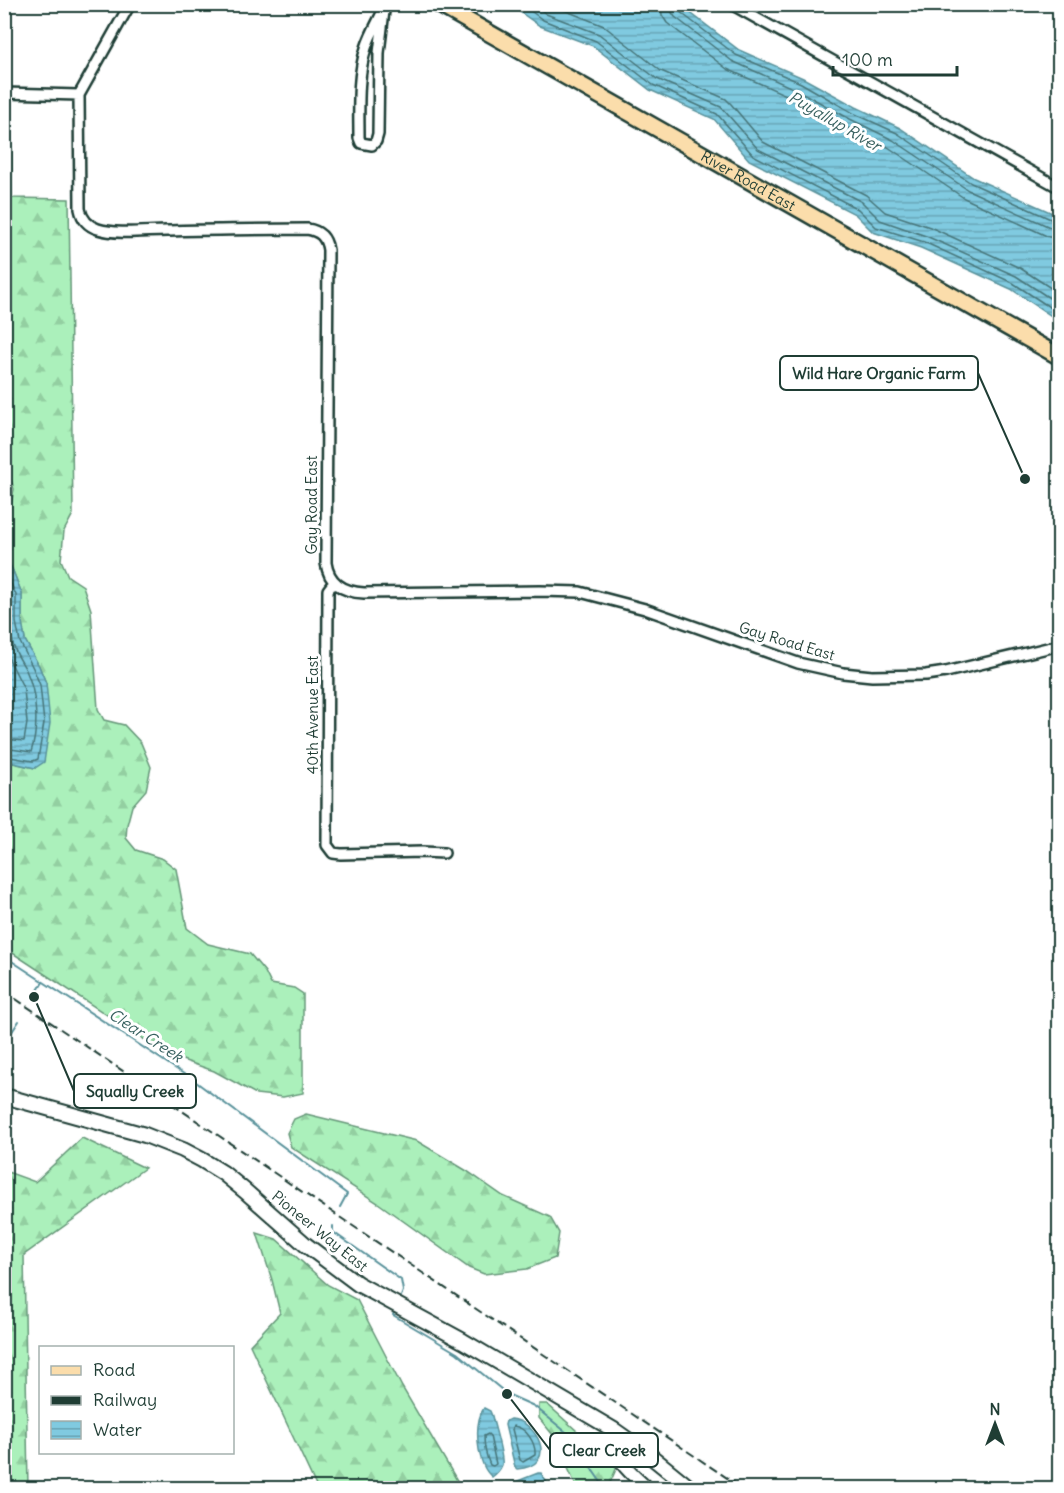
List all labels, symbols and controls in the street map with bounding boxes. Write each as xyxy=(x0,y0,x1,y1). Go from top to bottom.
scale bar xyxy=(833,39,958,77)
text: 100 m xyxy=(842,48,893,71)
water label: Puyallup River xyxy=(785,87,887,157)
street label: River Road East xyxy=(698,146,799,215)
callout: Wild Hare Organic Farm xyxy=(780,356,978,390)
text: Wild Hare Organic Farm xyxy=(792,363,966,384)
street label: Gay Road East xyxy=(302,455,321,555)
street label: Gay Road East xyxy=(737,617,837,665)
street label: 40th Avenue East xyxy=(303,656,322,774)
water label: Clear Creek xyxy=(105,1004,188,1067)
callout: Squally Creek xyxy=(74,1074,196,1108)
text: Squally Creek xyxy=(86,1081,184,1102)
street label: Pioneer Way East xyxy=(268,1186,372,1276)
legend xyxy=(39,1346,234,1454)
text: Road xyxy=(93,1358,136,1381)
text: Railway xyxy=(93,1388,157,1411)
north arrow xyxy=(965,1394,1025,1454)
text: N xyxy=(989,1399,1001,1419)
text: Water xyxy=(93,1418,143,1441)
callout: Clear Creek xyxy=(550,1433,658,1467)
text: Clear Creek xyxy=(562,1440,646,1460)

